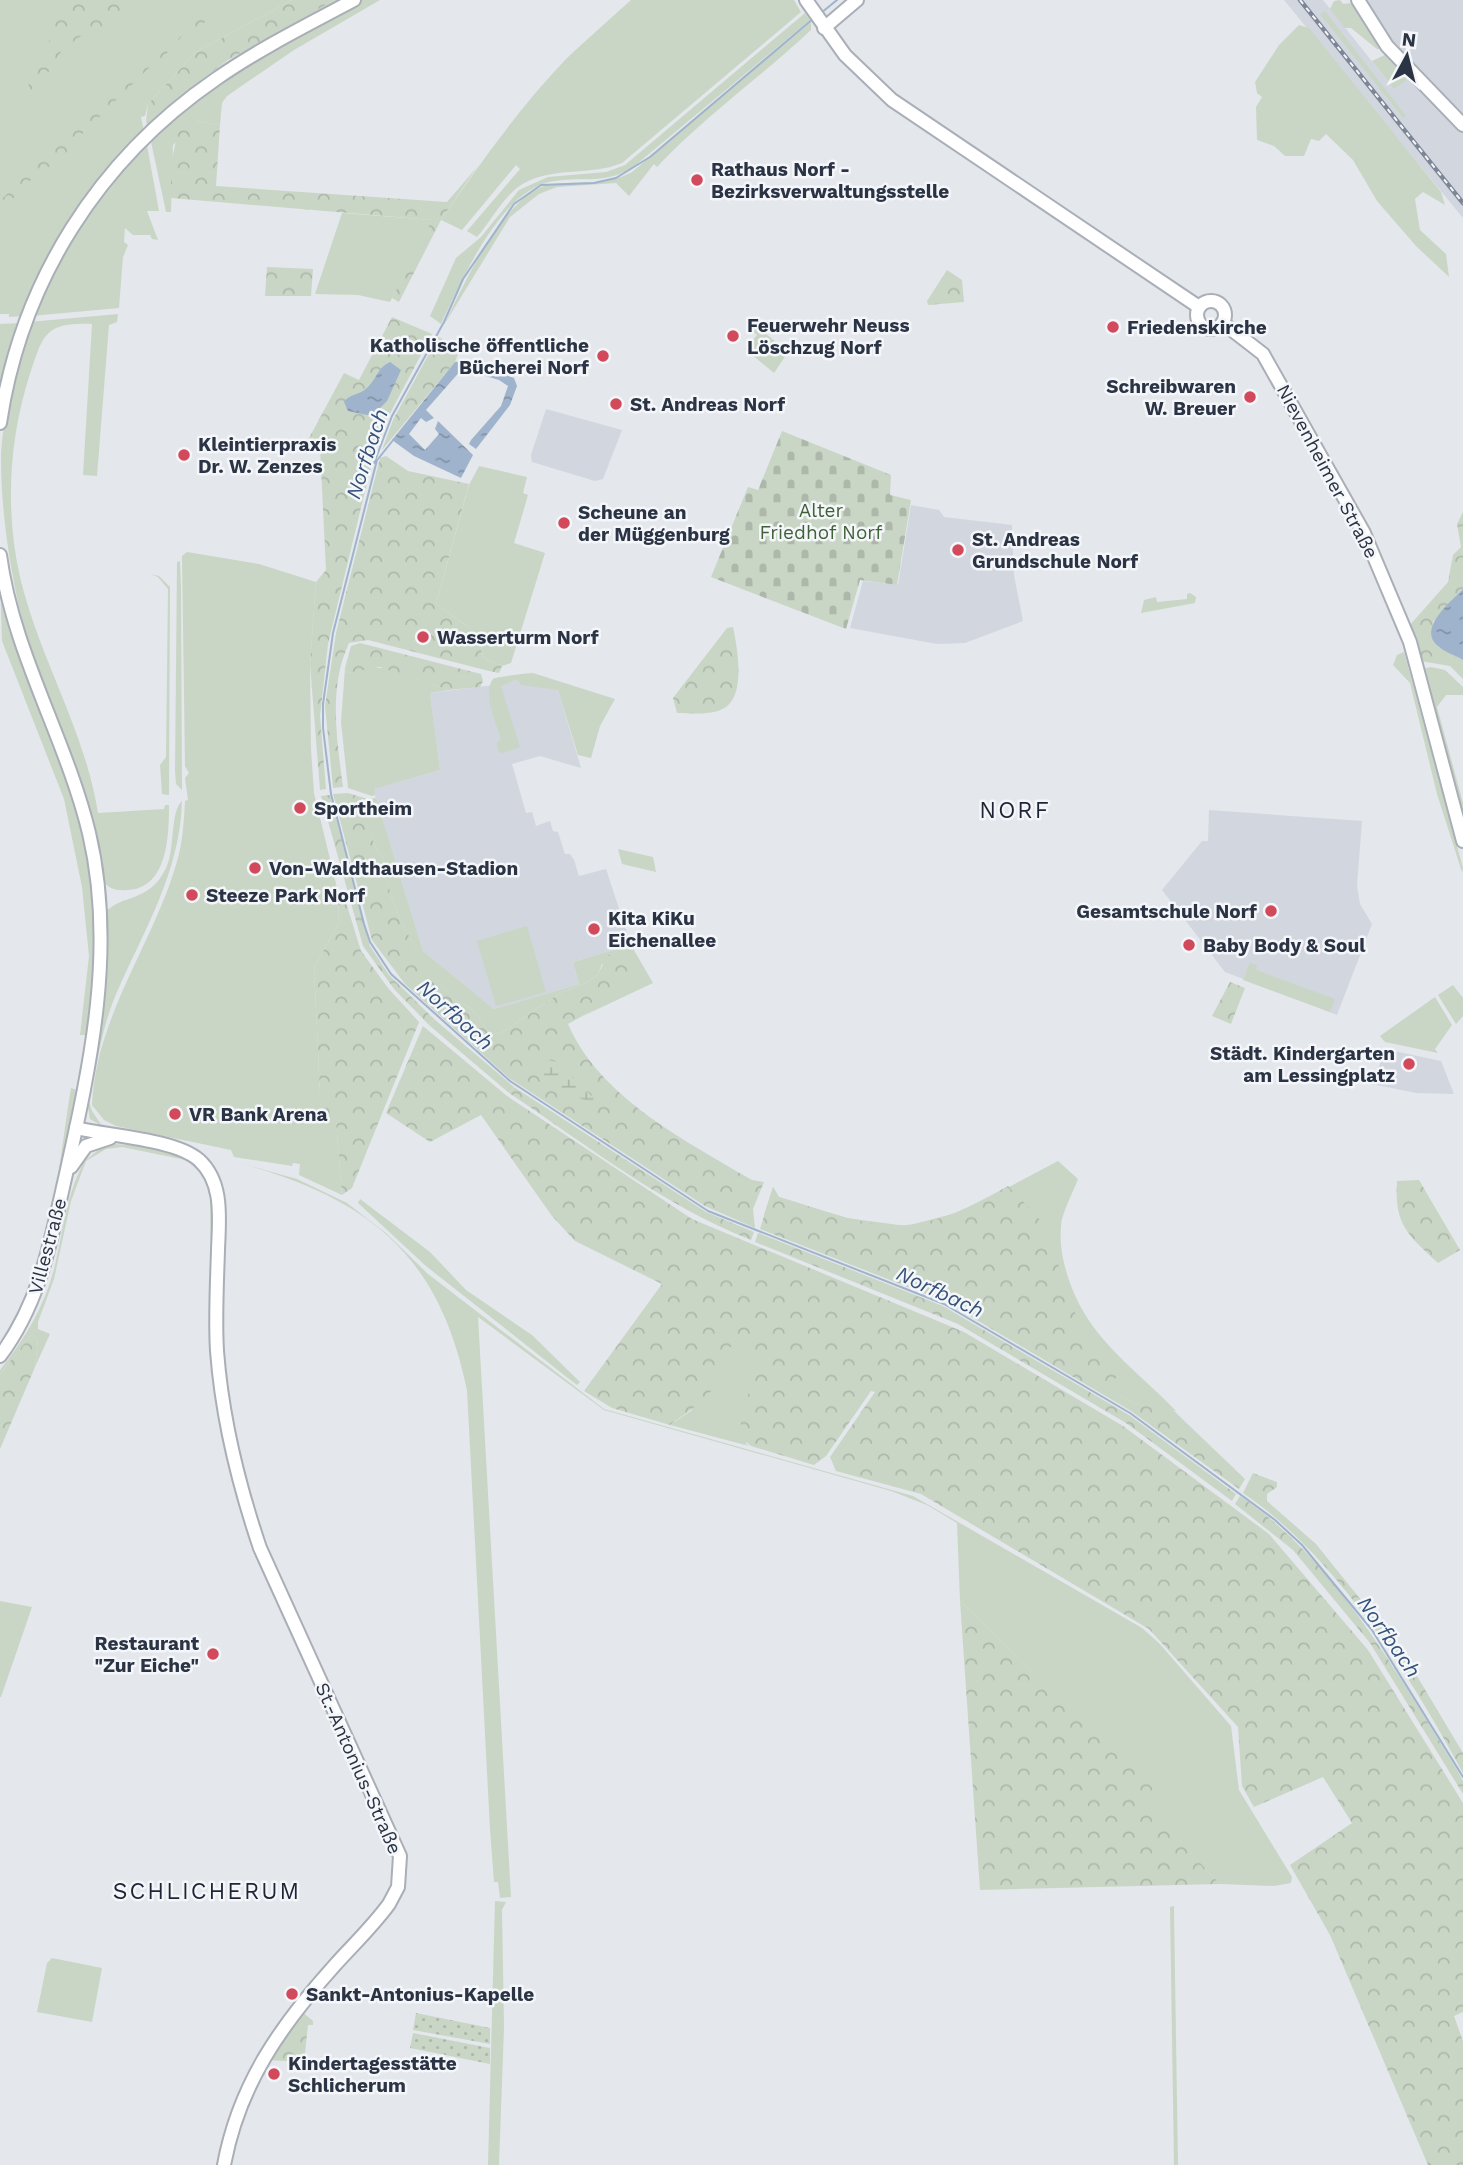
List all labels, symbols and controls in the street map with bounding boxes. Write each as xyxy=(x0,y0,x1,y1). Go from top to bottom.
north arrow xyxy=(1372,21,1442,91)
text: N xyxy=(1401,27,1417,52)
place label: Rathaus Norf - Bezirksverwaltungsstelle xyxy=(711,158,949,203)
marker: Rathaus Norf - Bezirksverwaltungsstelle xyxy=(689,172,705,188)
place label: Feuerwehr Neuss Löschzug Norf xyxy=(747,314,910,359)
place label: Friedenskirche xyxy=(1127,316,1267,339)
marker: Friedenskirche xyxy=(1105,319,1121,335)
marker: Feuerwehr Neuss Löschzug Norf xyxy=(725,328,741,344)
place label: Katholische öffentliche Bücherei Norf xyxy=(370,334,589,379)
marker: Katholische öffentliche Bücherei Norf xyxy=(595,348,611,364)
place label: Schreibwaren W. Breuer xyxy=(1106,375,1237,420)
street label: Nievenheimer Straße xyxy=(1272,380,1383,562)
marker: Schreibwaren W. Breuer xyxy=(1242,389,1258,405)
place label: St. Andreas Norf xyxy=(630,393,785,416)
marker: St. Andreas Norf xyxy=(608,396,624,412)
water label: Norfbach xyxy=(340,406,393,502)
place label: Kleintierpraxis Dr. W. Zenzes xyxy=(198,433,336,478)
marker: Kleintierpraxis Dr. W. Zenzes xyxy=(176,447,192,463)
park label: Alter Friedhof Norf xyxy=(759,499,883,544)
place label: Scheune an der Müggenburg xyxy=(578,501,730,546)
marker: Scheune an der Müggenburg xyxy=(556,515,572,531)
place label: St. Andreas Grundschule Norf xyxy=(972,528,1138,573)
marker: St. Andreas Grundschule Norf xyxy=(950,542,966,558)
place label: Wasserturm Norf xyxy=(437,626,599,649)
marker: Wasserturm Norf xyxy=(415,629,431,645)
place label: Sportheim xyxy=(314,797,412,820)
district label: NORF xyxy=(979,797,1051,824)
marker: Sportheim xyxy=(292,800,308,816)
place label: Von-Waldthausen-Stadion xyxy=(269,857,518,880)
marker: Von-Waldthausen-Stadion xyxy=(247,860,263,876)
place label: Steeze Park Norf xyxy=(206,884,365,907)
marker: Steeze Park Norf xyxy=(184,887,200,903)
place label: Gesamtschule Norf xyxy=(1076,900,1257,923)
marker: Gesamtschule Norf xyxy=(1263,903,1279,919)
place label: Kita KiKu Eichenallee xyxy=(608,907,716,952)
marker: Kita KiKu Eichenallee xyxy=(586,921,602,937)
place label: Baby Body & Soul xyxy=(1203,934,1366,957)
marker: Baby Body & Soul xyxy=(1181,937,1197,953)
water label: Norfbach xyxy=(412,974,498,1055)
place label: Städt. Kindergarten am Lessingplatz xyxy=(1210,1042,1395,1087)
marker: Städt. Kindergarten am Lessingplatz xyxy=(1401,1056,1417,1072)
place label: VR Bank Arena xyxy=(189,1103,328,1126)
marker: VR Bank Arena xyxy=(167,1106,183,1122)
street label: Villestraße xyxy=(24,1195,71,1297)
water label: Norfbach xyxy=(893,1260,988,1323)
water label: Norfbach xyxy=(1352,1591,1426,1682)
place label: Restaurant "Zur Eiche" xyxy=(94,1632,200,1677)
marker: Restaurant "Zur Eiche" xyxy=(205,1646,221,1662)
street label: St.-Antonius-Straße xyxy=(310,1679,407,1857)
district label: SCHLICHERUM xyxy=(113,1878,301,1905)
place label: Sankt-Antonius-Kapelle xyxy=(306,1983,534,2006)
marker: Sankt-Antonius-Kapelle xyxy=(284,1986,300,2002)
place label: Kindertagesstätte Schlicherum xyxy=(288,2052,457,2097)
marker: Kindertagesstätte Schlicherum xyxy=(266,2066,282,2082)

